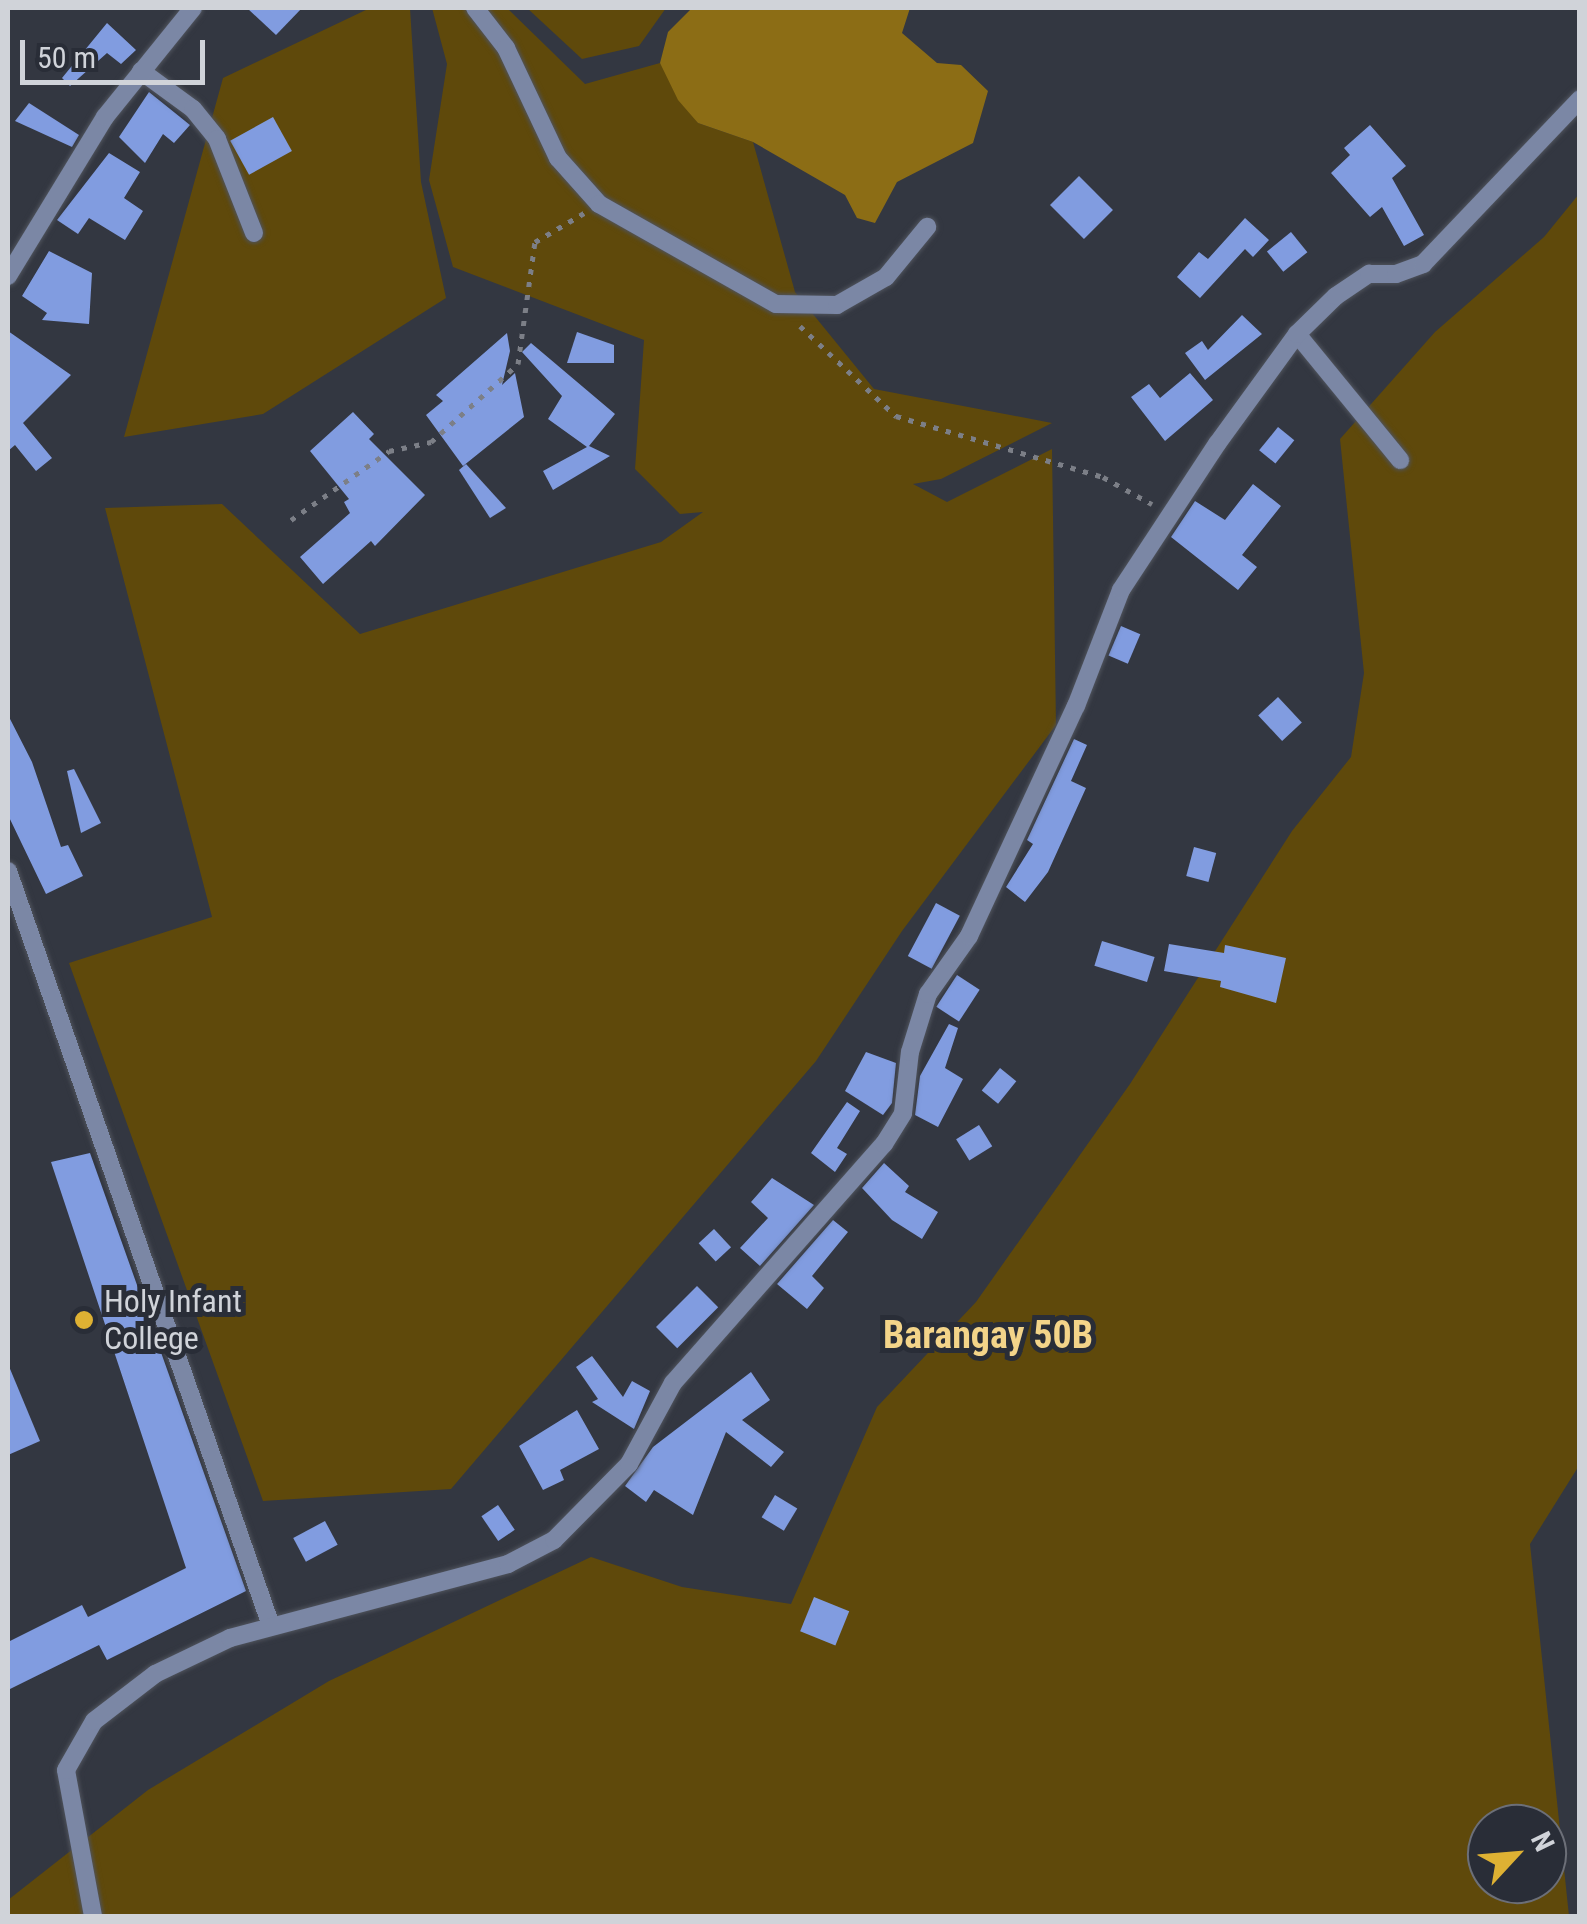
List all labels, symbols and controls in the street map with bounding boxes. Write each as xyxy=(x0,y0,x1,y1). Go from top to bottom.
scale bar xyxy=(25,20,210,82)
text: 50 m xyxy=(37,40,96,75)
place label: Holy Infant College xyxy=(104,1283,242,1358)
marker: Holy Infant College xyxy=(73,1309,95,1331)
district label: Barangay 50B xyxy=(883,1313,1093,1359)
north arrow xyxy=(1467,1804,1567,1904)
text: N xyxy=(1524,1827,1561,1856)

